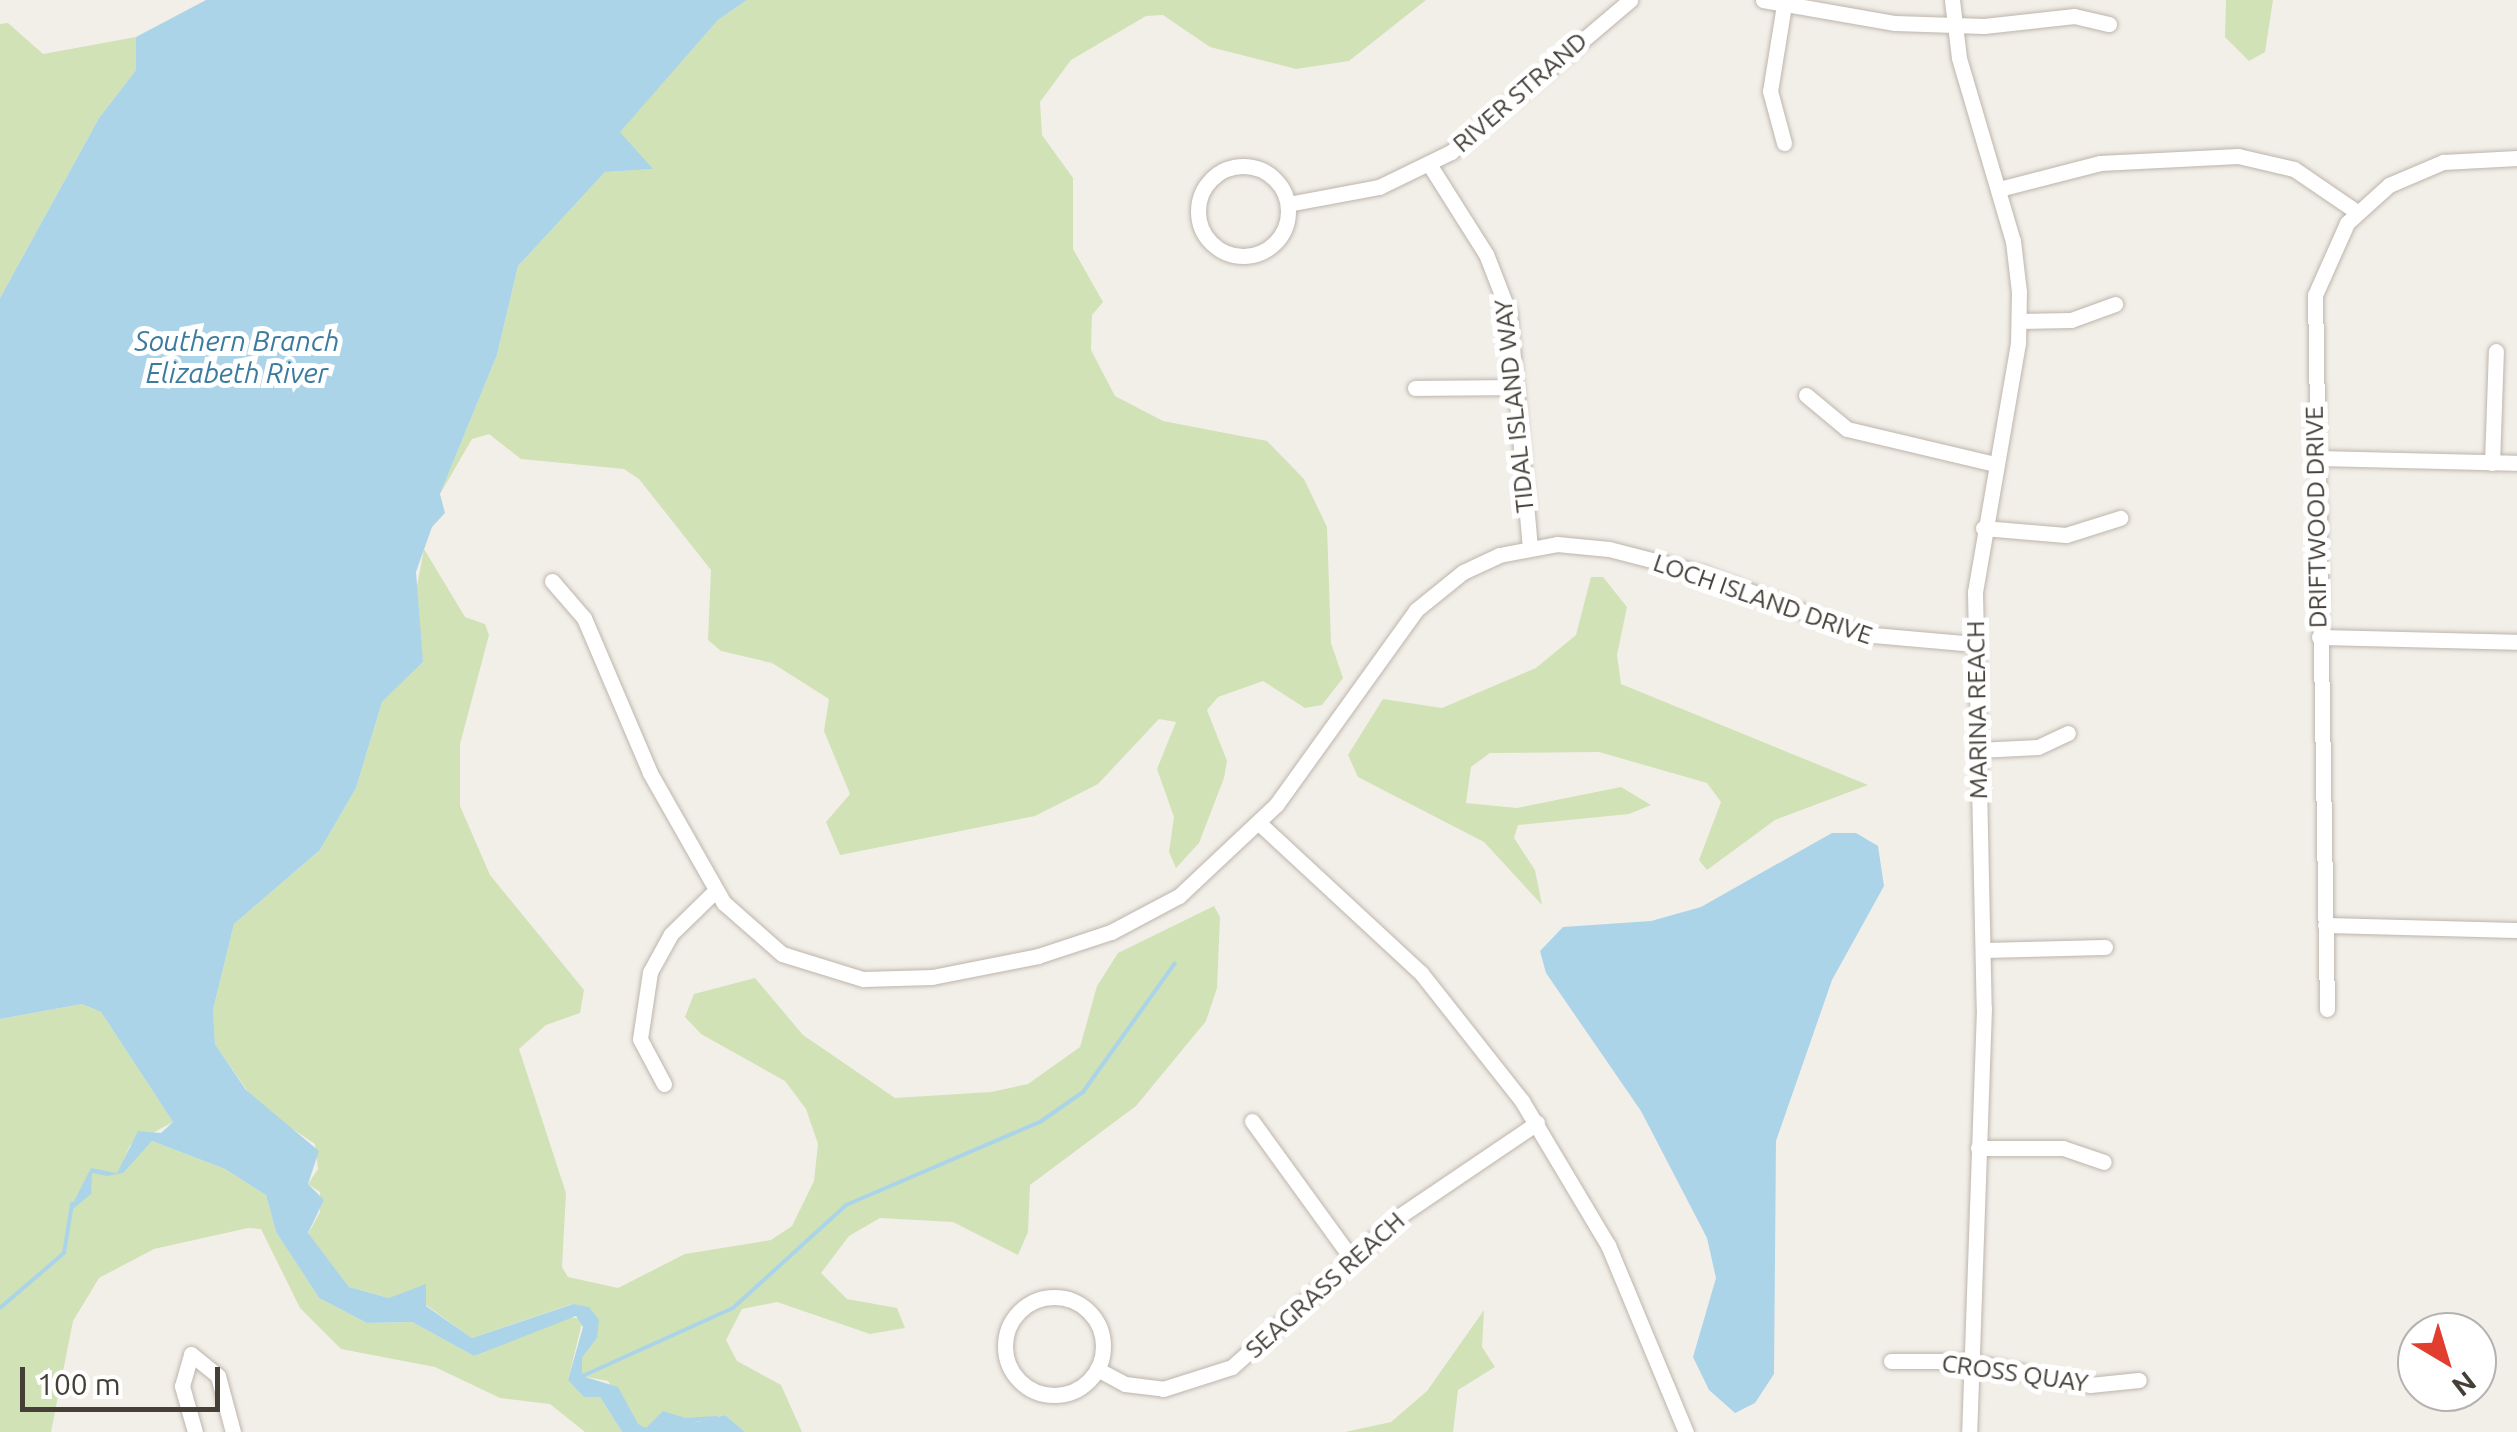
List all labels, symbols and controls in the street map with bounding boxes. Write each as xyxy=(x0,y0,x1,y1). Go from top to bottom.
street label: RIVER STRAND xyxy=(1447,25,1593,159)
street label: TIDAL ISLAND WAY xyxy=(1488,298,1540,514)
water label: Southern Branch Elizabeth River xyxy=(135,324,339,390)
street label: DRIFTWOOD DRIVE xyxy=(2299,406,2333,628)
street label: LOCH ISLAND DRIVE xyxy=(1650,547,1876,651)
street label: MARINA REACH xyxy=(1960,620,1994,800)
street label: SEAGRASS REACH xyxy=(1239,1206,1411,1364)
north arrow xyxy=(2397,1312,2497,1412)
scale bar xyxy=(25,1347,225,1409)
street label: CROSS QUAY xyxy=(1940,1348,2090,1398)
text: N xyxy=(2447,1366,2482,1403)
text: 100 m xyxy=(37,1367,121,1401)

